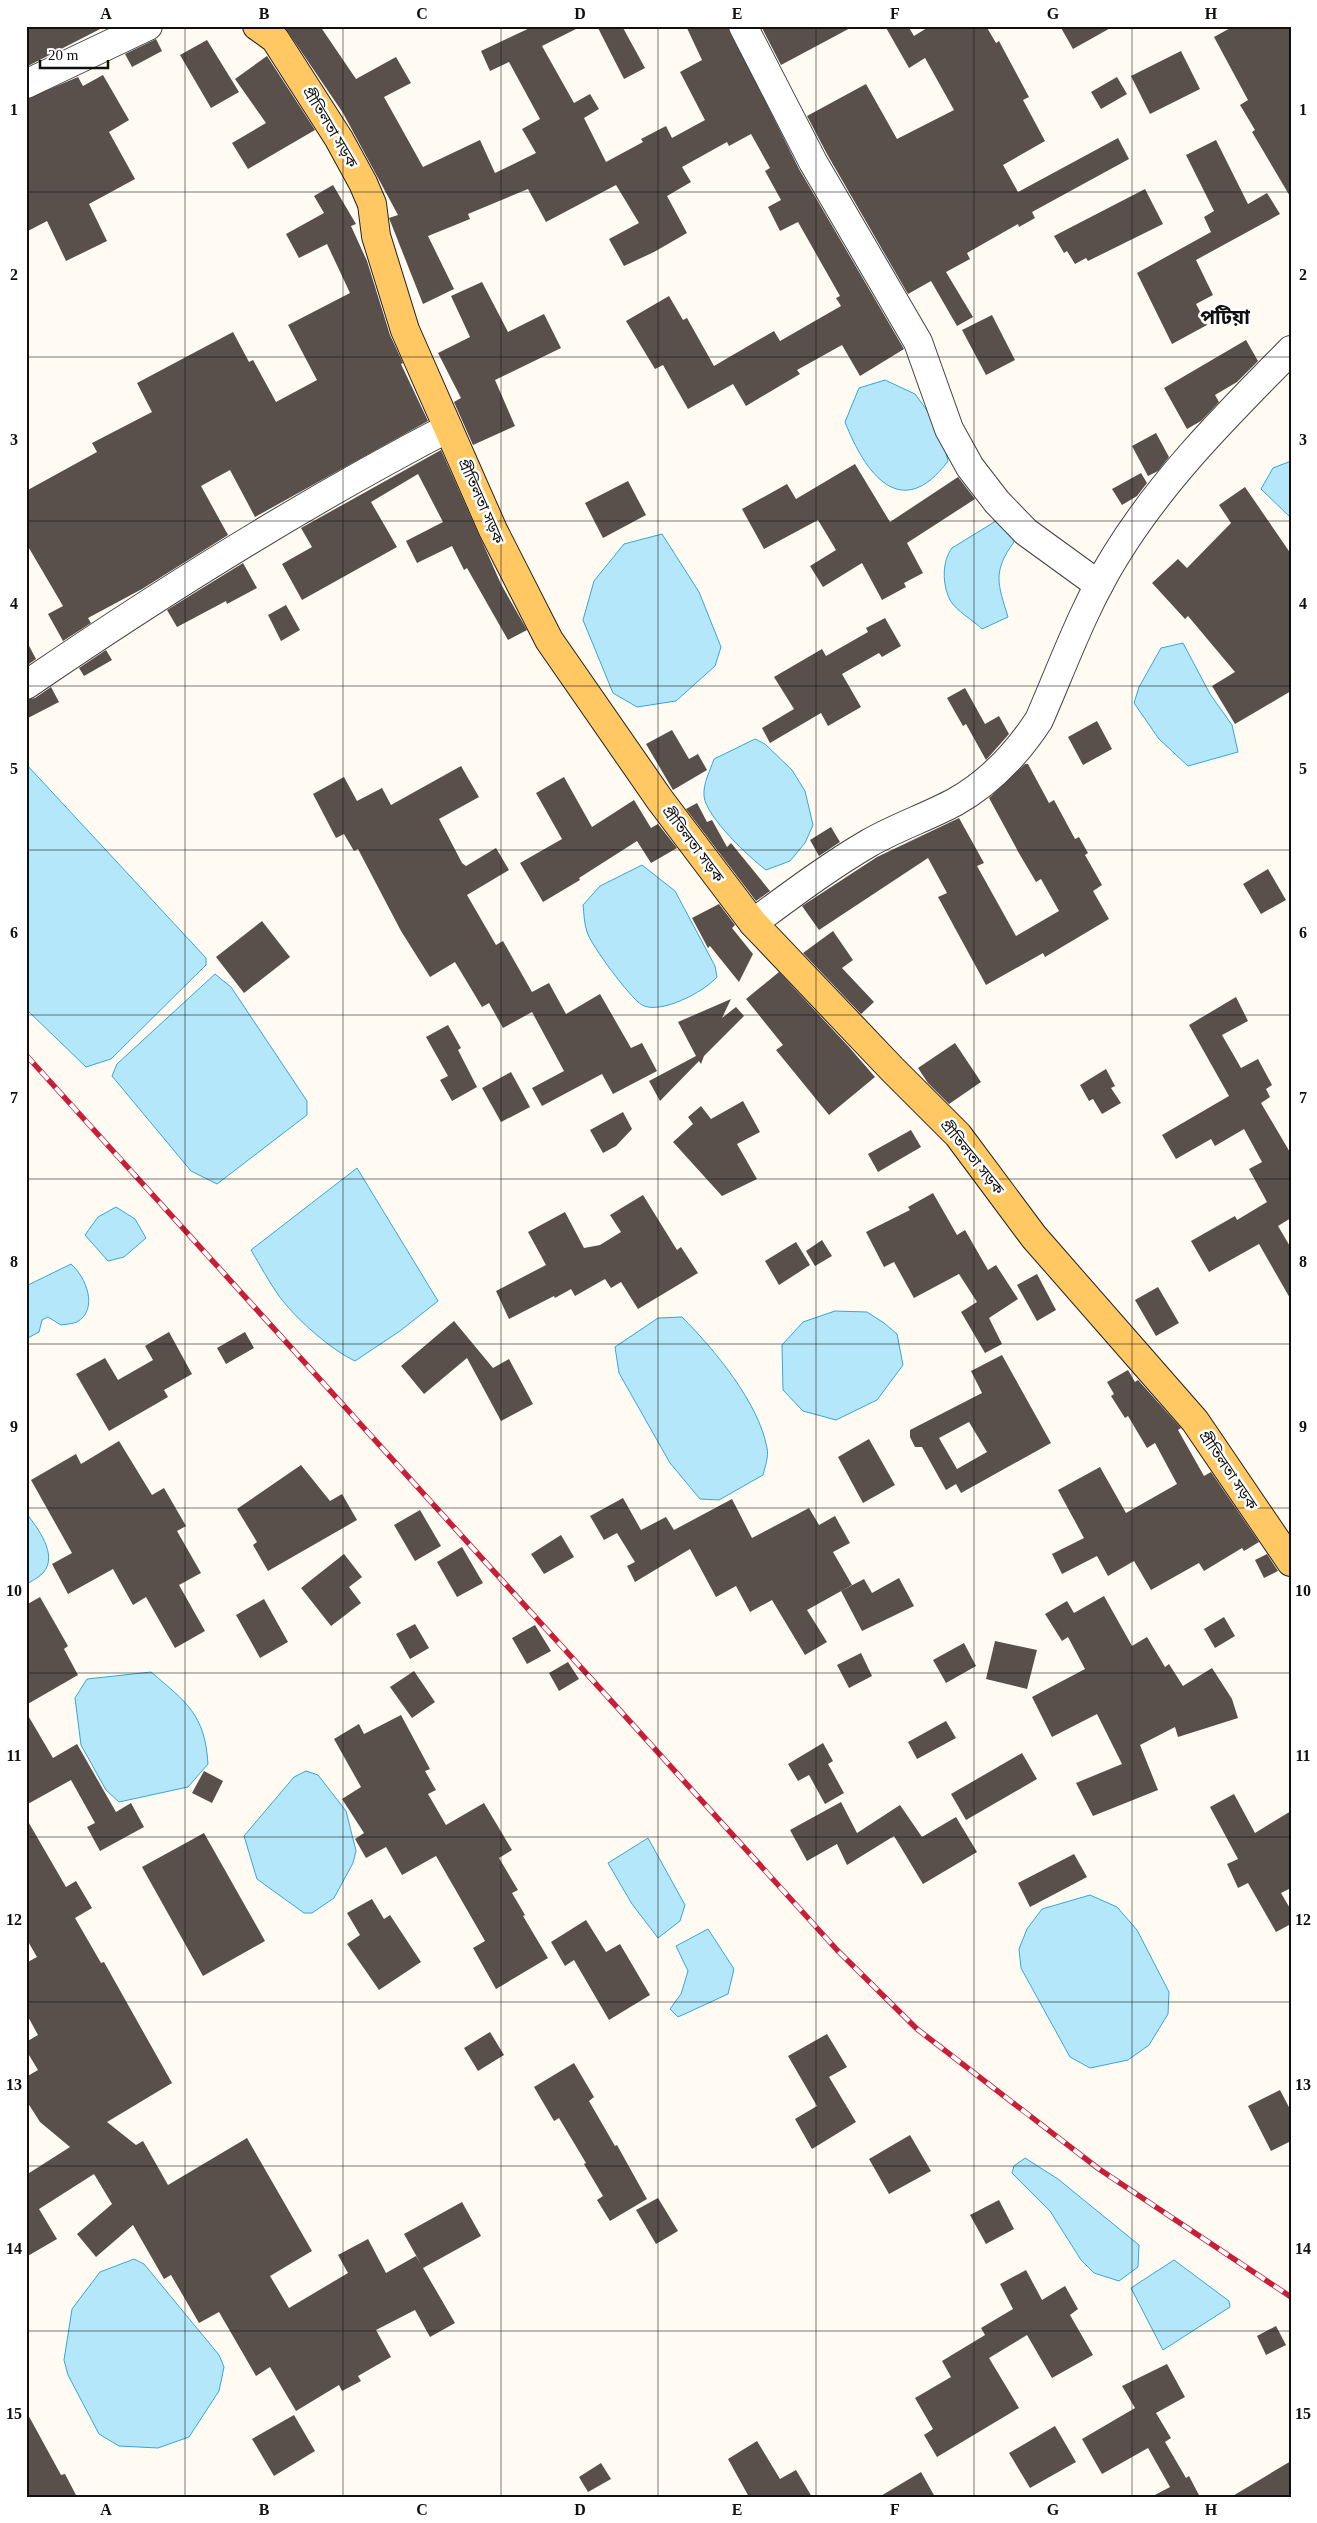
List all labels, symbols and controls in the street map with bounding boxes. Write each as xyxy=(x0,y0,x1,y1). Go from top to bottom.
text: A xyxy=(100,5,112,22)
text: B xyxy=(259,5,270,22)
text: C xyxy=(416,5,428,22)
text: D xyxy=(574,5,586,22)
text: E xyxy=(732,5,742,22)
text: F xyxy=(890,5,900,22)
text: G xyxy=(1047,5,1060,22)
text: H xyxy=(1205,5,1218,22)
scale bar xyxy=(40,38,108,70)
text: 20 m xyxy=(48,47,79,63)
street label: প্রীতিলতা সড়ক xyxy=(300,84,361,171)
text: 1 xyxy=(10,101,18,118)
text: 1 xyxy=(1299,101,1307,118)
text: 2 xyxy=(10,266,18,283)
text: 2 xyxy=(1299,266,1307,283)
district label: পটিয়া xyxy=(1200,305,1250,328)
text: 3 xyxy=(10,431,18,448)
text: 3 xyxy=(1299,431,1307,448)
street label: প্রীতিলতা সড়ক xyxy=(455,456,507,547)
text: 4 xyxy=(10,595,18,612)
text: 4 xyxy=(1299,595,1307,612)
text: 5 xyxy=(10,760,18,777)
text: 5 xyxy=(1299,760,1307,777)
street label: প্রীতিলতা সড়ক xyxy=(659,803,727,886)
text: 6 xyxy=(10,924,18,941)
text: 6 xyxy=(1299,924,1307,941)
text: 7 xyxy=(10,1089,18,1106)
text: 7 xyxy=(1299,1089,1307,1106)
street label: প্রীতিলতা সড়ক xyxy=(937,1116,1008,1198)
text: 8 xyxy=(10,1253,18,1270)
text: 8 xyxy=(1299,1253,1307,1270)
text: 9 xyxy=(10,1418,18,1435)
text: 9 xyxy=(1299,1418,1307,1435)
street label: প্রীতিলতা সড়ক xyxy=(1196,1428,1261,1513)
text: 10 xyxy=(6,1582,22,1599)
text: 10 xyxy=(1295,1582,1311,1599)
text: 11 xyxy=(6,1747,22,1764)
text: 11 xyxy=(1295,1747,1311,1764)
text: 12 xyxy=(6,1911,22,1928)
text: 12 xyxy=(1295,1911,1311,1928)
text: 13 xyxy=(6,2076,22,2093)
text: 13 xyxy=(1295,2076,1311,2093)
text: 14 xyxy=(6,2240,22,2257)
text: 14 xyxy=(1295,2240,1311,2257)
text: 15 xyxy=(6,2405,22,2422)
text: 15 xyxy=(1295,2405,1311,2422)
text: A xyxy=(100,2501,112,2518)
text: B xyxy=(259,2501,270,2518)
text: C xyxy=(416,2501,428,2518)
text: D xyxy=(574,2501,586,2518)
text: E xyxy=(732,2501,742,2518)
text: F xyxy=(890,2501,900,2518)
text: G xyxy=(1047,2501,1060,2518)
text: H xyxy=(1205,2501,1218,2518)

